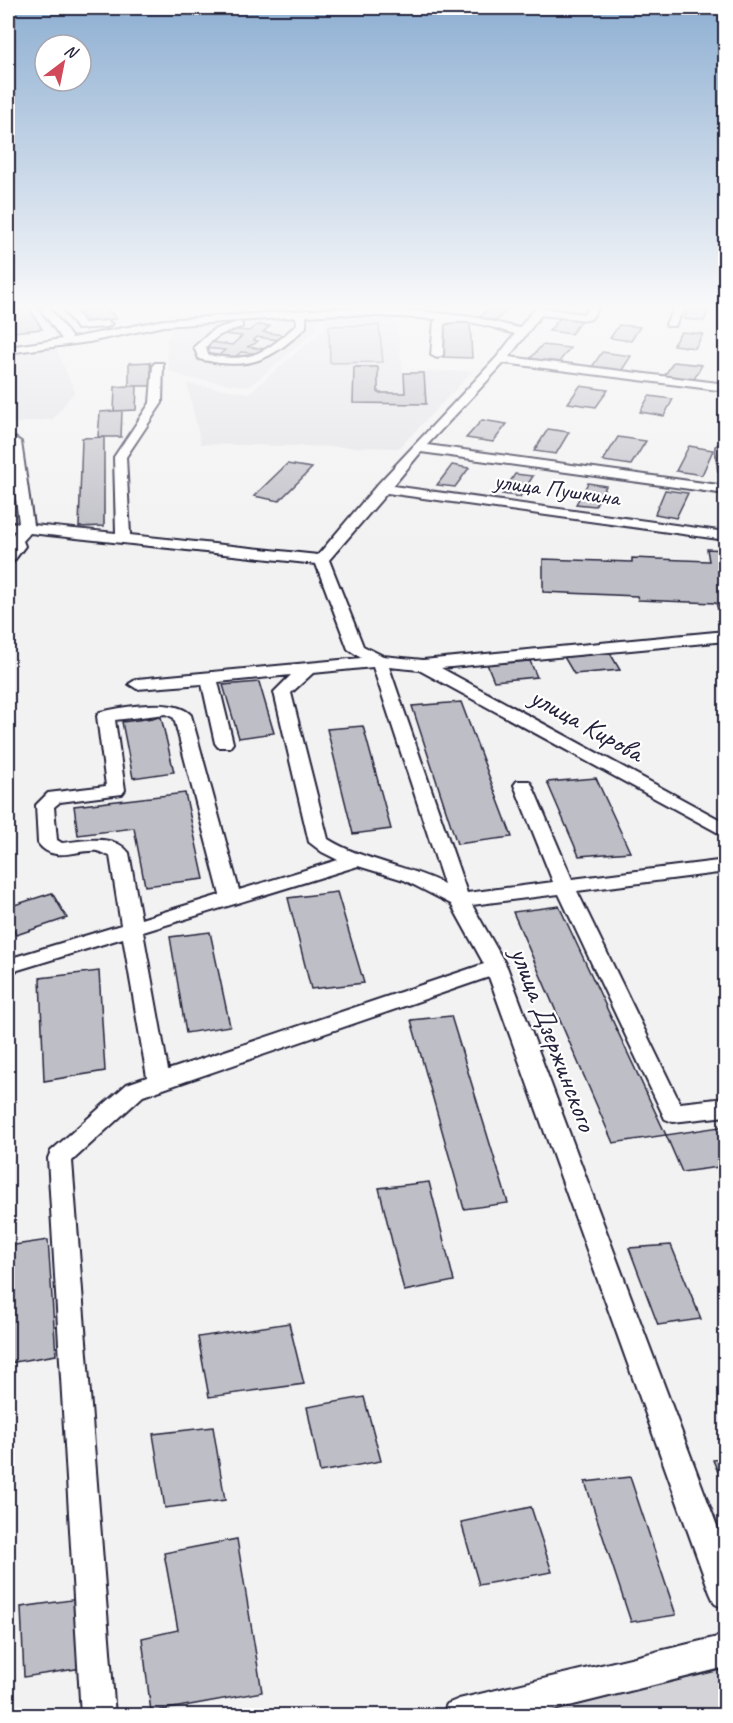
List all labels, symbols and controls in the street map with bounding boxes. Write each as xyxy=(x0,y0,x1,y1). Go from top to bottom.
north arrow xyxy=(33,33,93,93)
text: N xyxy=(61,40,83,64)
street label: улица Пушкина xyxy=(490,465,624,513)
street label: улица Кирова xyxy=(523,678,652,770)
street label: улица Дзержинского xyxy=(502,940,606,1138)

